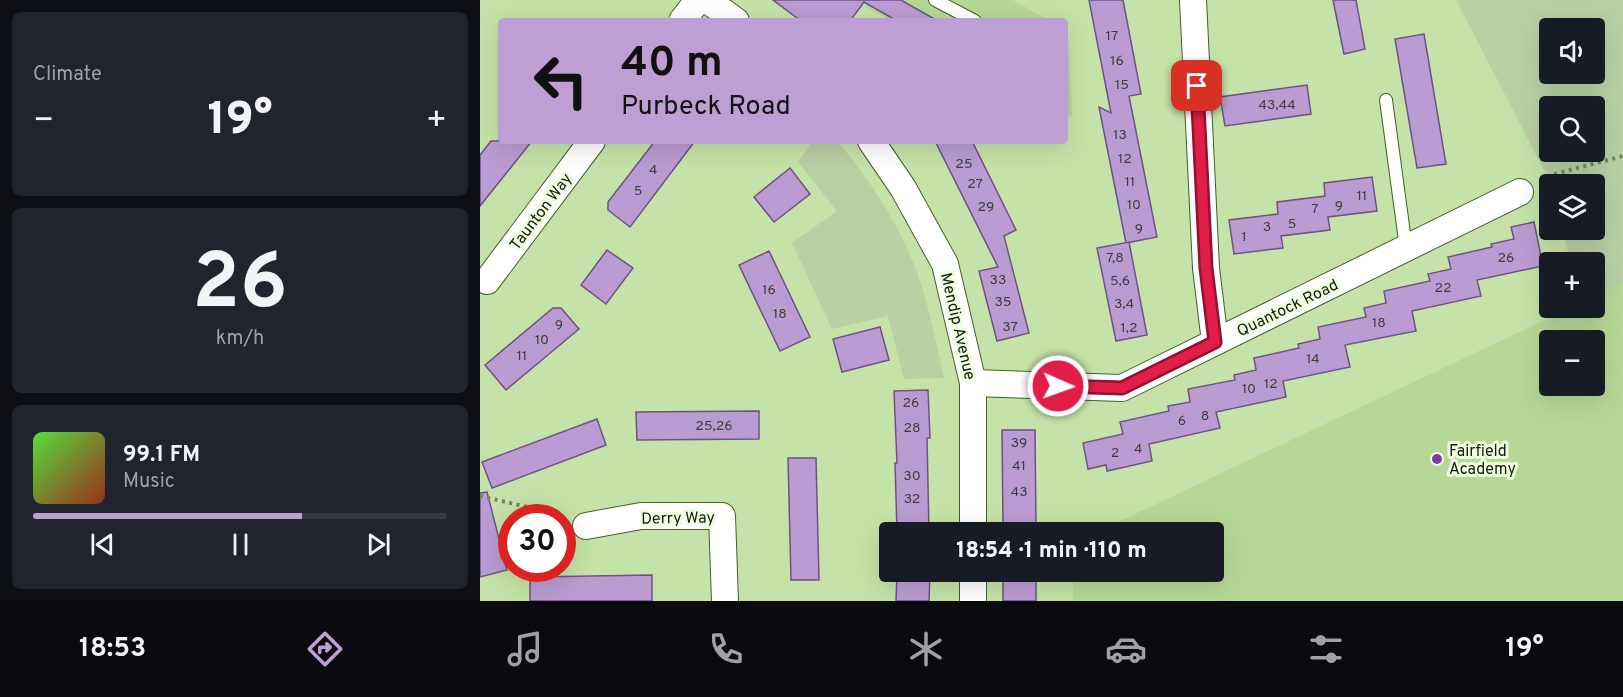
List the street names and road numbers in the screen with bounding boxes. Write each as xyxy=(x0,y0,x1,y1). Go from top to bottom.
street label: Taunton Way xyxy=(506,170,577,255)
street label: Mendip Avenue xyxy=(935,271,979,382)
street label: Quantock Road xyxy=(1234,276,1342,342)
street label: Derry Way xyxy=(641,508,715,530)

